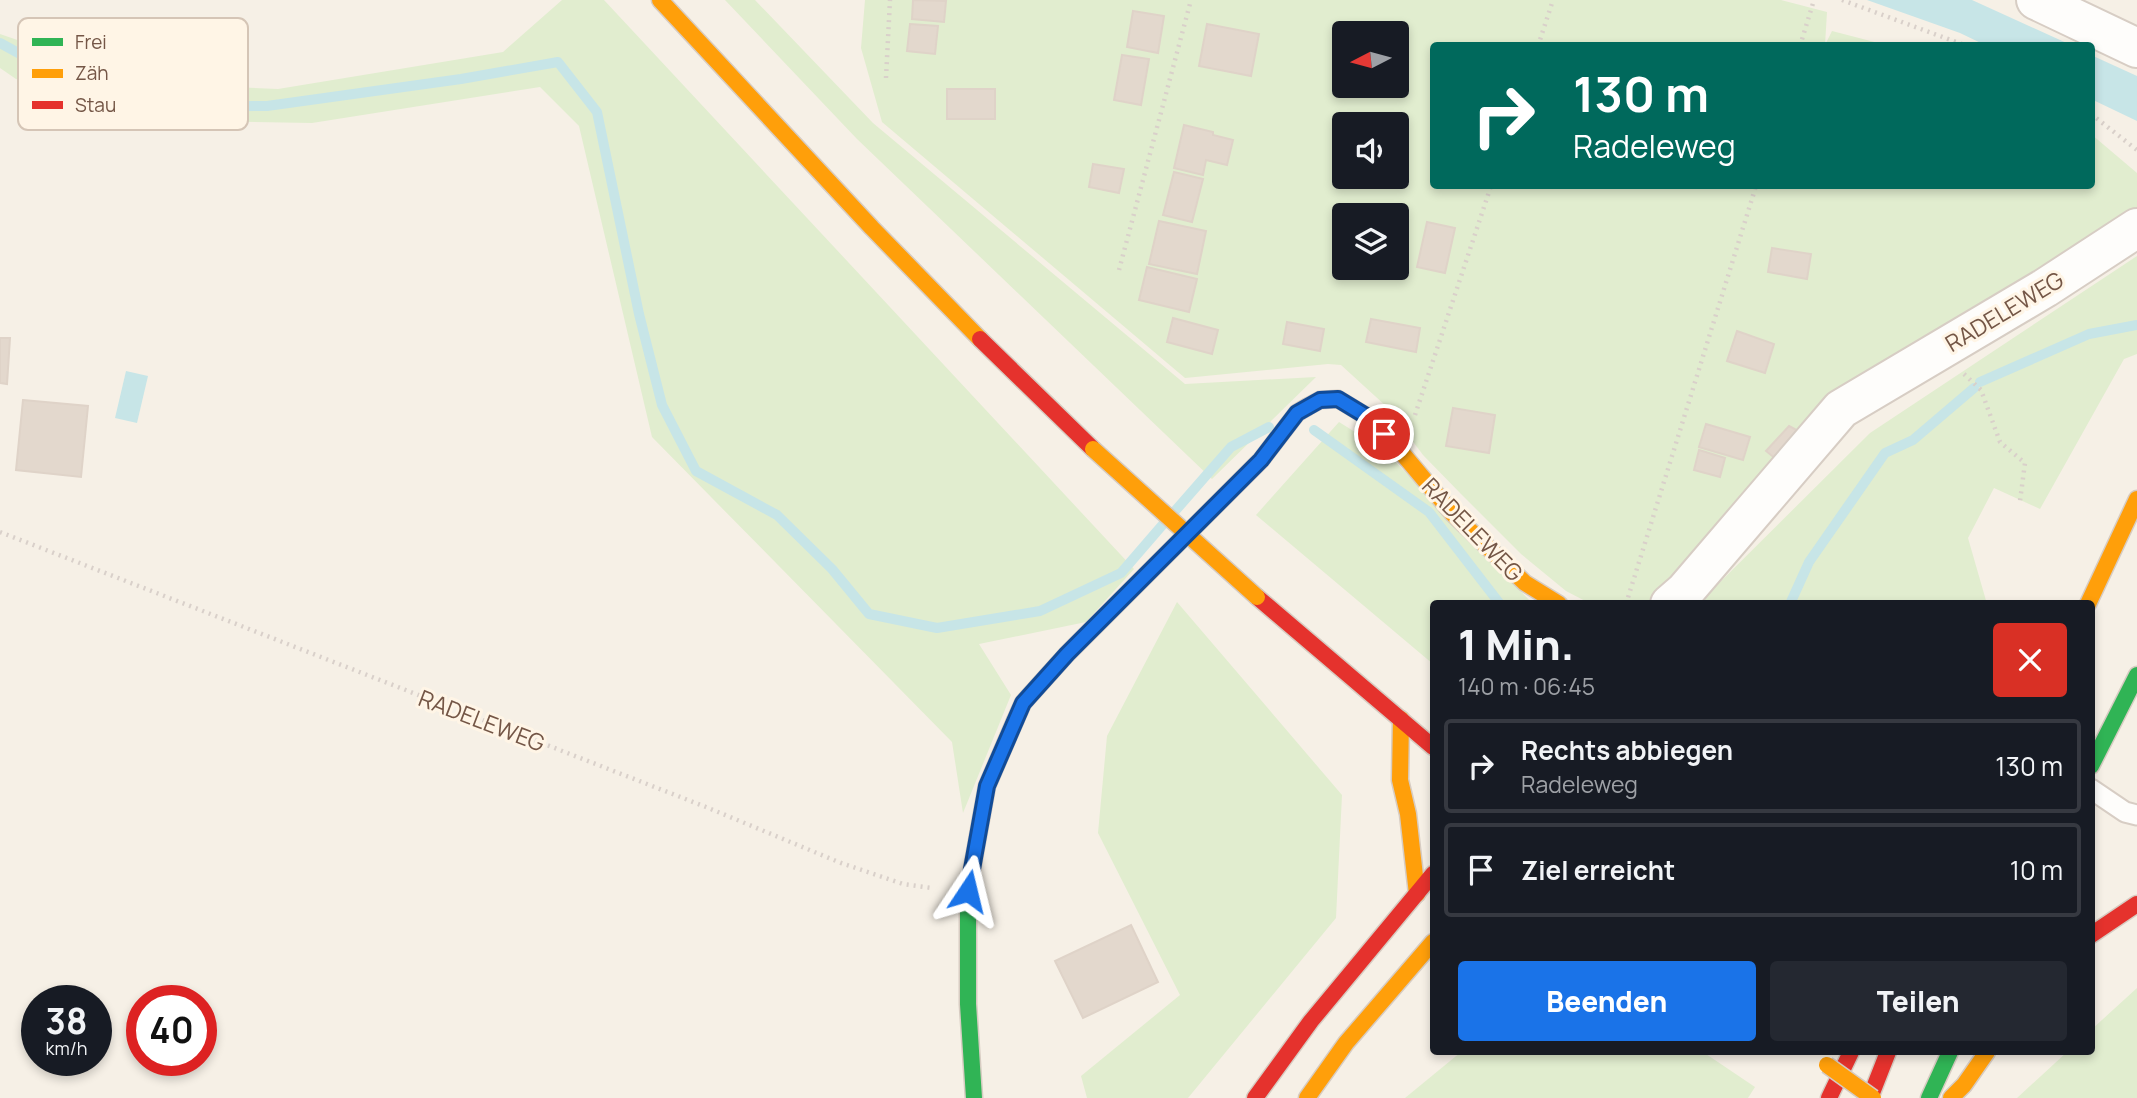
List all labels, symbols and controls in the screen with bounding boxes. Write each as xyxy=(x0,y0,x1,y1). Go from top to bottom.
legend xyxy=(18,18,248,130)
north arrow xyxy=(1332,21,1409,98)
map controls xyxy=(1332,21,1409,280)
text: Frei xyxy=(75,29,107,55)
text: Zäh xyxy=(75,60,109,86)
text: 130 m xyxy=(1573,60,1709,127)
icon: right xyxy=(1458,70,1549,161)
text: Stau xyxy=(75,92,116,118)
button: sound xyxy=(1332,112,1409,189)
text: Radeleweg xyxy=(1573,124,1736,168)
button: layers xyxy=(1332,203,1409,280)
street label: RADELEWEG xyxy=(1939,263,2069,359)
pin xyxy=(1354,404,1414,464)
icon: arrive xyxy=(1365,415,1403,453)
street label: RADELEWEG xyxy=(1415,470,1531,588)
text: 1 Min. xyxy=(1458,615,1574,673)
button: close xyxy=(1993,623,2067,697)
text: 140 m · 06:45 xyxy=(1458,670,1595,702)
street label: RADELEWEG xyxy=(414,681,550,759)
text: Rechts abbiegen xyxy=(1521,732,1733,768)
icon: right xyxy=(1462,747,1500,785)
text: 130 m xyxy=(1995,748,2063,784)
text: Radeleweg xyxy=(1521,768,1638,800)
icon: arrive xyxy=(1462,851,1500,889)
text: Ziel erreicht xyxy=(1521,852,1675,888)
text: 10 m xyxy=(2010,852,2063,888)
position arrow xyxy=(931,854,1005,928)
button: Beenden xyxy=(1458,961,1756,1041)
button: Teilen xyxy=(1770,961,2067,1041)
speed limit sign: 40 xyxy=(126,985,217,1076)
text: 38 xyxy=(46,997,87,1045)
text: km/h xyxy=(46,1036,87,1060)

